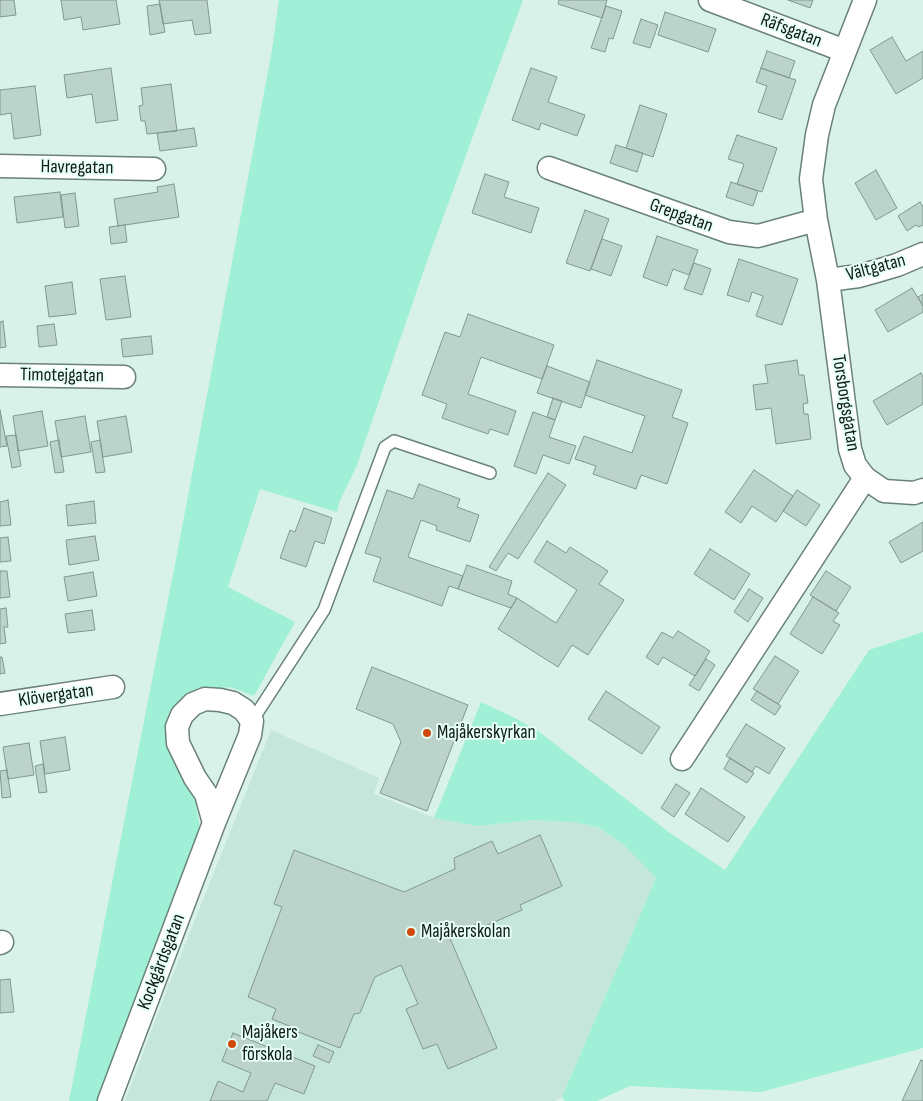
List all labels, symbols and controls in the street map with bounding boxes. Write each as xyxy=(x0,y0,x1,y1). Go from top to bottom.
street label: Räfsgatan xyxy=(757,9,825,53)
street label: Havregatan xyxy=(40,156,114,180)
street label: Grepgatan xyxy=(646,194,716,238)
street label: Vältgatan xyxy=(844,249,908,287)
street label: Torsborgsgatan xyxy=(826,353,864,453)
street label: Timotejgatan xyxy=(20,364,104,388)
street label: Klövergatan xyxy=(17,679,95,713)
place label: Majåkerskyrkan xyxy=(437,722,536,744)
marker: Majåkerskyrkan xyxy=(421,727,433,739)
street label: Kockgårdsgatan xyxy=(133,911,191,1013)
place label: Majåkerskolan xyxy=(421,921,511,943)
marker: Majåkerskolan xyxy=(405,926,417,938)
place label: Majåkers förskola xyxy=(242,1022,298,1066)
marker: Majåkers förskola xyxy=(226,1038,238,1050)

